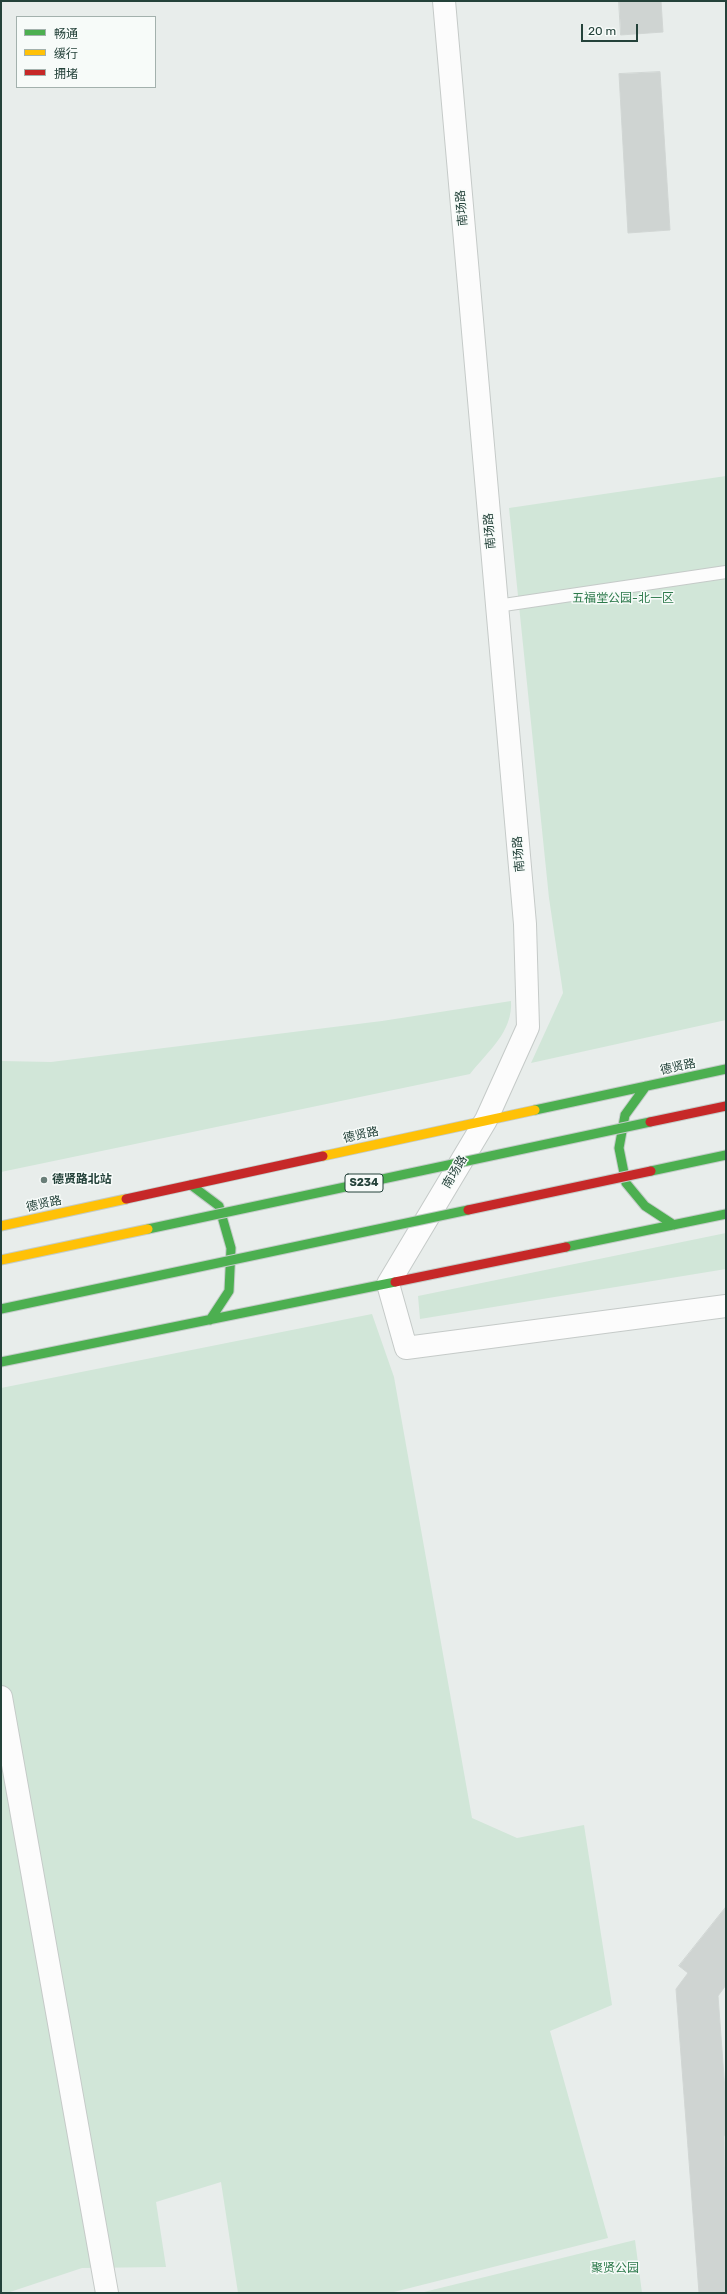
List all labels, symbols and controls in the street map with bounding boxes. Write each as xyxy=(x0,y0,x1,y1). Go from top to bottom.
legend xyxy=(16,16,156,88)
scale bar xyxy=(583,16,640,42)
text: 20 m xyxy=(588,24,616,38)
text: 畅通 xyxy=(54,27,78,41)
text: 缓行 xyxy=(54,47,78,61)
text: 拥堵 xyxy=(54,67,78,81)
street label: 南场路 xyxy=(453,189,471,227)
street label: 南场路 xyxy=(481,512,499,550)
park label: 五福堂公园-北一区 xyxy=(572,592,674,606)
street label: 南场路 xyxy=(510,835,528,873)
street label: 德贤路 xyxy=(659,1056,697,1078)
street label: 德贤路 xyxy=(342,1124,380,1146)
street label: 南场路 xyxy=(440,1153,470,1191)
place label: 德贤路北站 xyxy=(52,1173,112,1187)
road number: S234 xyxy=(345,1174,383,1192)
marker: 德贤路北站 xyxy=(39,1175,49,1185)
street label: 德贤路 xyxy=(25,1193,63,1215)
park label: 聚贤公园 xyxy=(591,2262,639,2276)

